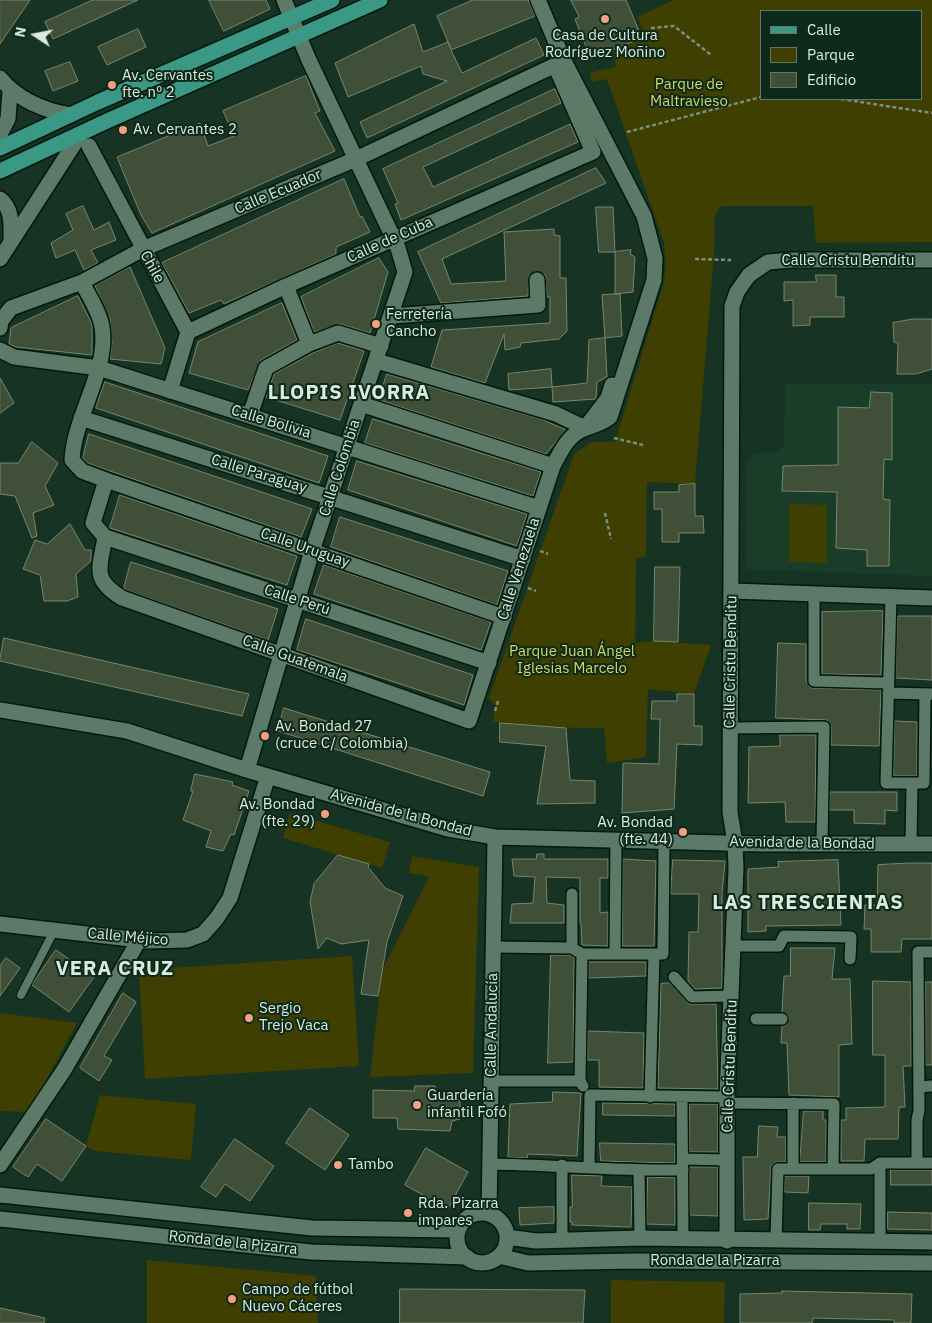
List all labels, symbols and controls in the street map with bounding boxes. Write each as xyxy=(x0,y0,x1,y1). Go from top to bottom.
north arrow xyxy=(10,10,60,60)
legend xyxy=(760,10,922,100)
marker: Casa de Cultura Rodríguez Moñino xyxy=(599,13,611,25)
text: Calle xyxy=(807,20,841,39)
text: N xyxy=(10,25,30,39)
place label: Casa de Cultura Rodríguez Moñino xyxy=(545,27,665,62)
text: Parque xyxy=(807,45,855,64)
place label: Av. Cervantes fte. nº 2 xyxy=(122,67,213,102)
text: Edificio xyxy=(807,70,856,89)
park label: Parque de Maltravieso xyxy=(650,76,728,111)
marker: Av. Cervantes fte. nº 2 xyxy=(106,79,118,91)
place label: Av. Cervantes 2 xyxy=(133,121,237,139)
marker: Av. Cervantes 2 xyxy=(117,124,129,136)
street label: Calle Ecuador xyxy=(232,166,324,218)
street label: Calle de Cuba xyxy=(344,213,436,267)
street label: Chile xyxy=(136,248,168,286)
street label: Calle Cristu Benditu xyxy=(781,252,915,270)
place label: Ferretería Cancho xyxy=(386,306,452,341)
marker: Ferretería Cancho xyxy=(370,318,382,330)
district label: LLOPIS IVORRA xyxy=(266,381,432,405)
street label: Calle Bolivia xyxy=(229,401,313,443)
street label: Calle Colombia xyxy=(316,417,364,519)
street label: Calle Paraguay xyxy=(209,451,309,497)
street label: Calle Venezuela xyxy=(494,516,544,622)
street label: Calle Uruguay xyxy=(258,524,352,572)
street label: Calle Perú xyxy=(262,581,332,619)
street label: Calle Cristu Benditu xyxy=(721,595,741,729)
street label: Calle Guatemala xyxy=(240,632,350,686)
park label: Parque Juan Ángel Iglesias Marcelo xyxy=(509,643,635,678)
place label: Av. Bondad 27 (cruce C/ Colombia) xyxy=(275,718,408,753)
marker: Av. Bondad 27 (cruce C/ Colombia) xyxy=(259,730,271,742)
street label: Avenida de la Bondad xyxy=(328,785,474,841)
place label: Av. Bondad (fte. 29) xyxy=(239,796,315,831)
marker: Av. Bondad (fte. 29) xyxy=(319,808,331,820)
place label: Av. Bondad (fte. 44) xyxy=(597,814,673,849)
marker: Av. Bondad (fte. 44) xyxy=(677,826,689,838)
street label: Avenida de la Bondad xyxy=(729,833,875,853)
district label: LAS TRESCIENTAS xyxy=(710,891,906,915)
street label: Calle Méjico xyxy=(87,925,169,949)
district label: VERA CRUZ xyxy=(55,957,175,981)
street label: Calle Andalucía xyxy=(482,973,502,1077)
street label: Calle Cristu Benditu xyxy=(719,999,741,1133)
place label: Sergio Trejo Vaca xyxy=(259,1000,329,1035)
marker: Sergio Trejo Vaca xyxy=(243,1012,255,1024)
place label: Guardería infantil Fofó xyxy=(427,1087,507,1122)
marker: Guardería infantil Fofó xyxy=(411,1099,423,1111)
place label: Tambo xyxy=(348,1156,394,1174)
marker: Tambo xyxy=(332,1159,344,1171)
place label: Rda. Pizarra impares xyxy=(418,1195,499,1230)
marker: Rda. Pizarra impares xyxy=(402,1207,414,1219)
street label: Ronda de la Pizarra xyxy=(168,1227,298,1259)
street label: Ronda de la Pizarra xyxy=(650,1252,780,1270)
place label: Campo de fútbol Nuevo Cáceres xyxy=(242,1281,353,1316)
marker: Campo de fútbol Nuevo Cáceres xyxy=(226,1293,238,1305)

